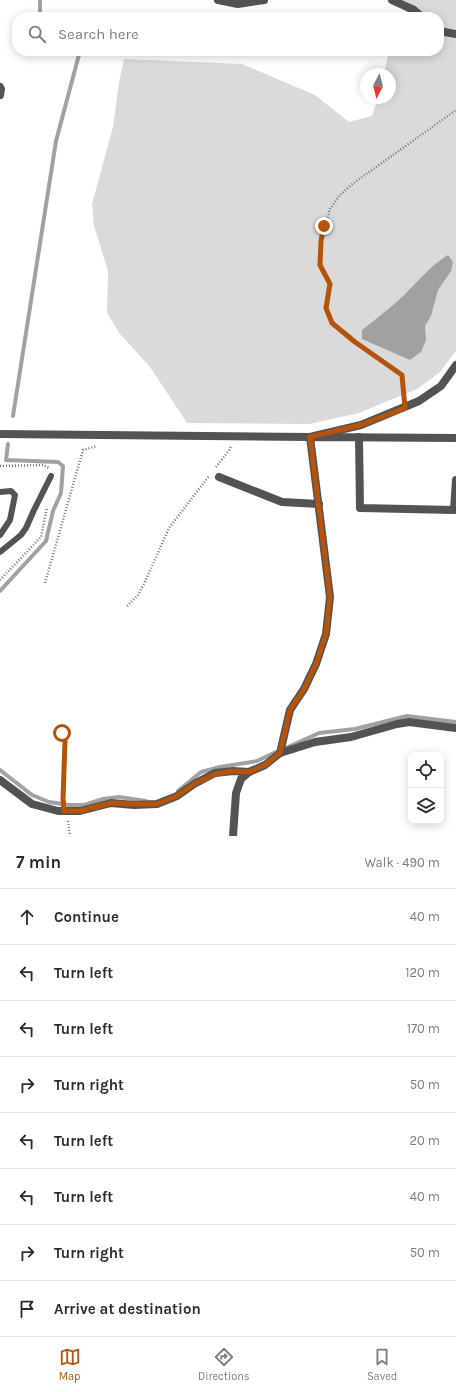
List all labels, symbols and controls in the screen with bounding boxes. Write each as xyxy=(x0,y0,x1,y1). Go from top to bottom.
search box xyxy=(12,12,444,56)
icon: search xyxy=(26,23,48,45)
text: Search here xyxy=(58,25,139,43)
north arrow xyxy=(360,68,396,104)
route end xyxy=(315,217,333,235)
route start xyxy=(53,724,71,742)
map controls xyxy=(408,752,444,824)
button: locate xyxy=(408,752,444,788)
button: layers xyxy=(408,788,444,824)
text: 7 min xyxy=(16,852,61,872)
text: Walk · 490 m xyxy=(364,855,440,870)
icon: ahead xyxy=(16,906,38,928)
text: Continue xyxy=(54,908,119,926)
text: 40 m xyxy=(410,909,440,924)
icon: left xyxy=(16,962,38,984)
text: Turn left xyxy=(54,964,113,982)
text: 120 m xyxy=(405,965,440,980)
icon: left xyxy=(16,1018,38,1040)
text: Turn left xyxy=(54,1020,113,1038)
text: 170 m xyxy=(407,1021,440,1036)
icon: right xyxy=(16,1074,38,1096)
text: Turn right xyxy=(54,1076,124,1094)
text: 50 m xyxy=(410,1077,440,1092)
icon: left xyxy=(16,1130,38,1152)
text: Turn left xyxy=(54,1132,113,1150)
text: 20 m xyxy=(410,1133,440,1148)
icon: left xyxy=(16,1186,38,1208)
text: Turn left xyxy=(54,1188,113,1206)
text: 40 m xyxy=(410,1189,440,1204)
icon: right xyxy=(16,1242,38,1264)
text: Turn right xyxy=(54,1244,124,1262)
text: 50 m xyxy=(410,1245,440,1260)
icon: arrive xyxy=(16,1298,38,1320)
text: Arrive at destination xyxy=(54,1300,201,1318)
tab: Map xyxy=(59,1346,81,1383)
tab: Directions xyxy=(198,1346,250,1383)
tab: Saved xyxy=(367,1346,397,1383)

